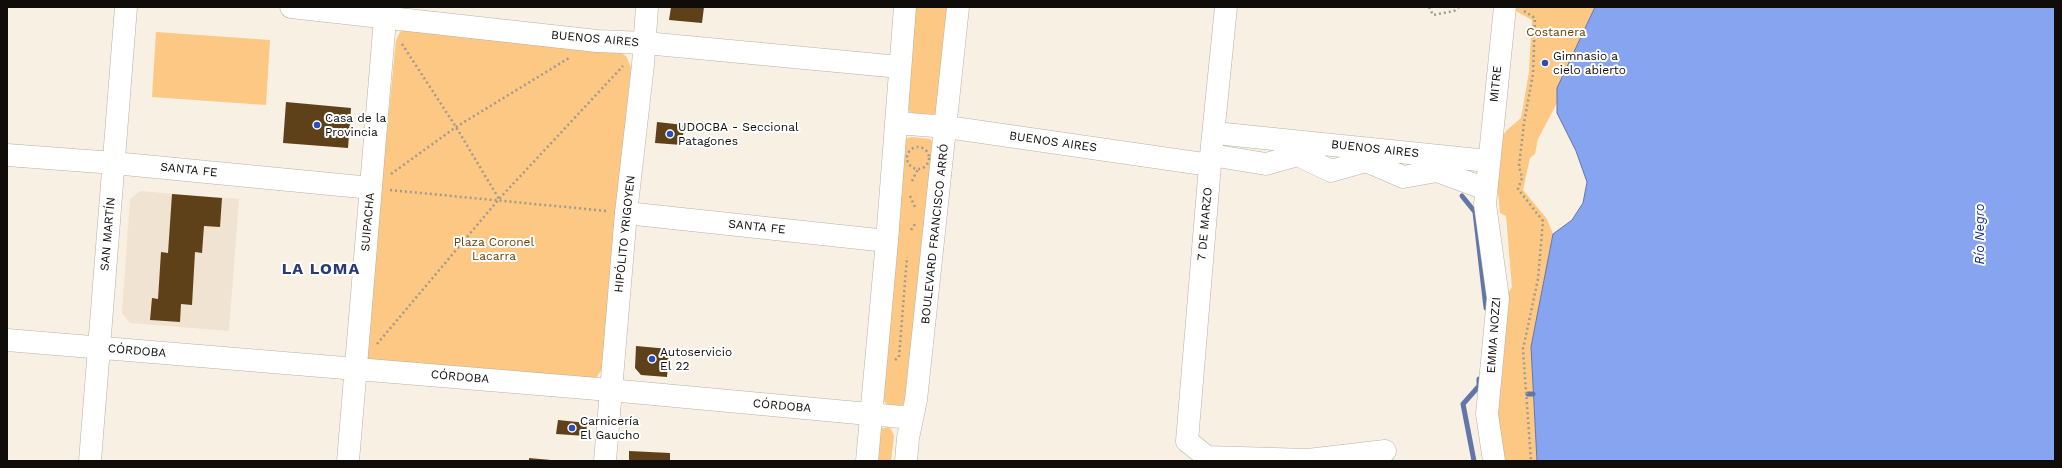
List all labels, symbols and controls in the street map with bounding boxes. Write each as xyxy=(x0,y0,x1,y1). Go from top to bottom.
park label: Costanera xyxy=(1526,25,1586,39)
street label: BUENOS AIRES xyxy=(550,28,640,50)
place label: Gimnasio a cielo abierto xyxy=(1553,49,1626,77)
marker: Gimnasio a cielo abierto xyxy=(1540,58,1550,68)
street label: MITRE xyxy=(1487,65,1505,103)
place label: Casa de la Provincia xyxy=(325,111,386,139)
marker: Casa de la Provincia xyxy=(312,120,322,130)
place label: UDOCBA - Seccional Patagones xyxy=(678,120,799,148)
marker: UDOCBA - Seccional Patagones xyxy=(665,129,675,139)
street label: BUENOS AIRES xyxy=(1008,129,1098,155)
street label: BUENOS AIRES xyxy=(1330,137,1420,161)
street label: BOULEVARD FRANCISCO ARRÓ xyxy=(918,143,952,325)
street label: SANTA FE xyxy=(160,160,218,180)
street label: HIPÓLITO YRIGOYEN xyxy=(612,175,638,293)
street label: 7 DE MARZO xyxy=(1195,187,1215,261)
street label: SUIPACHA xyxy=(358,192,378,252)
street label: SAN MARTÍN xyxy=(98,197,118,271)
water label: Río Negro xyxy=(1972,204,1988,264)
street label: SANTA FE xyxy=(728,217,786,237)
park label: Plaza Coronel Lacarra xyxy=(454,235,534,263)
district label: LA LOMA xyxy=(282,259,360,279)
street label: EMMA NOZZI xyxy=(1484,296,1504,374)
street label: CÓRDOBA xyxy=(107,341,167,361)
place label: Autoservicio El 22 xyxy=(660,345,732,373)
marker: Autoservicio El 22 xyxy=(647,354,657,364)
street label: CÓRDOBA xyxy=(430,367,490,387)
street label: CÓRDOBA xyxy=(752,396,812,416)
place label: Carnicería El Gaucho xyxy=(580,414,640,442)
marker: Carnicería El Gaucho xyxy=(567,423,577,433)

